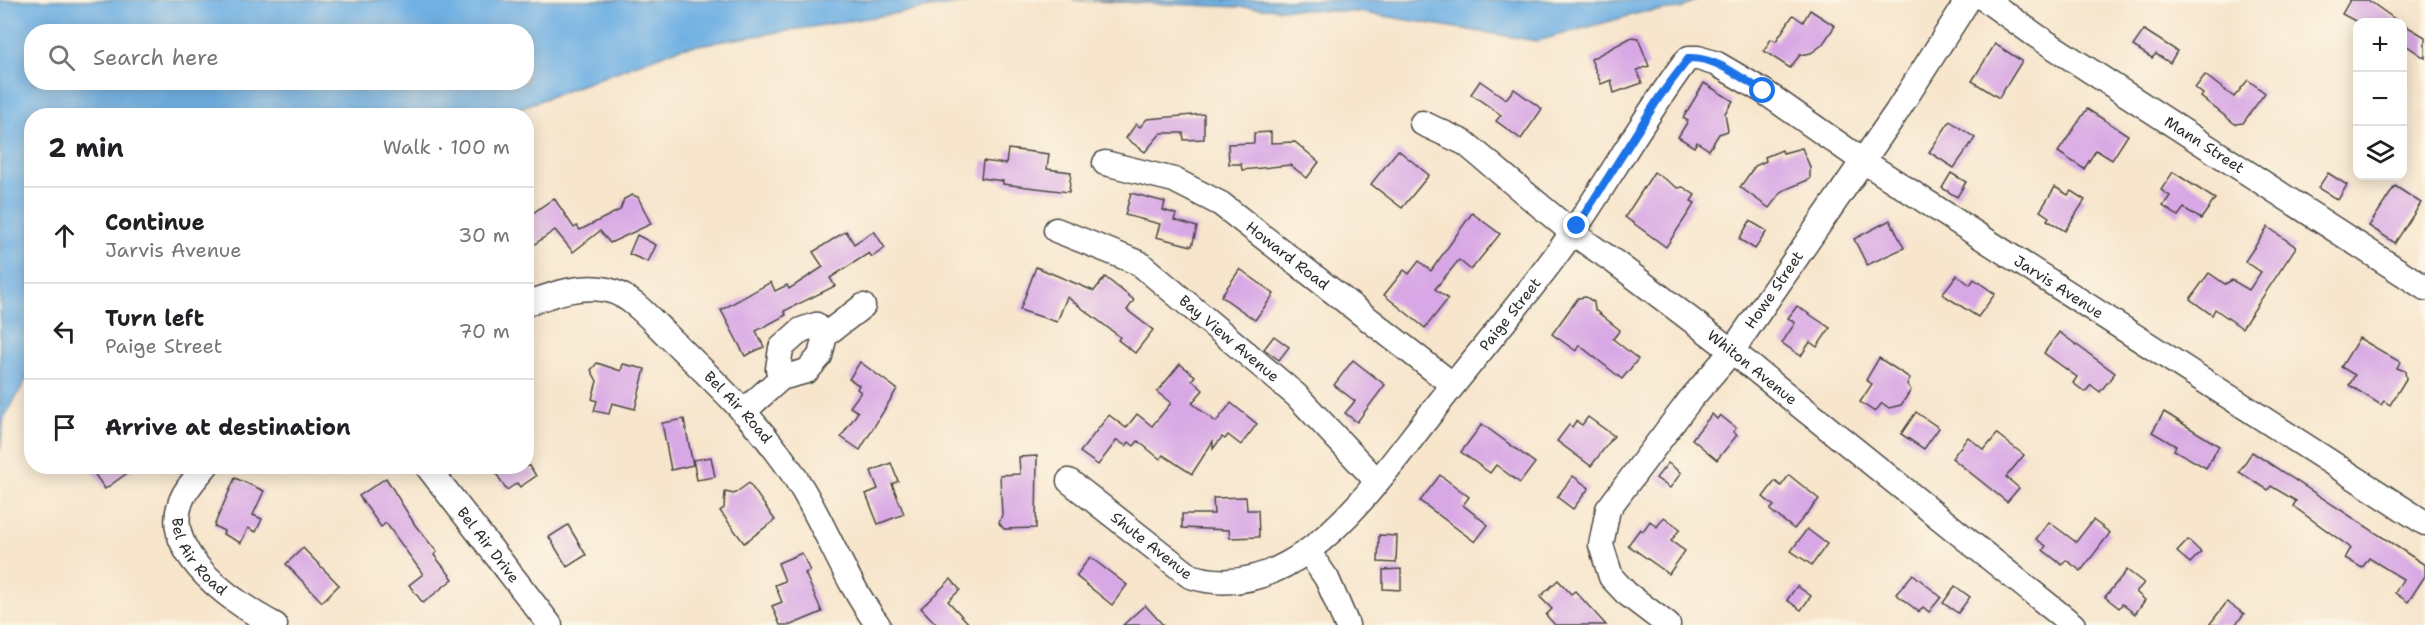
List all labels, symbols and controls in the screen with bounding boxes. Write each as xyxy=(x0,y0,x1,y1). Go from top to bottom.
map controls xyxy=(2353,18,2407,180)
button: + xyxy=(2353,18,2407,72)
search box xyxy=(24,24,534,90)
icon: search xyxy=(45,41,78,74)
text: Search here xyxy=(93,43,219,72)
button: − xyxy=(2353,72,2407,126)
route start xyxy=(1749,77,1775,103)
street label: Mann Street xyxy=(2161,112,2248,178)
button: layers xyxy=(2353,126,2407,180)
text: 2 min xyxy=(48,130,124,165)
text: Walk · 100 m xyxy=(383,134,510,160)
text: Continue xyxy=(105,208,205,237)
route end xyxy=(1563,212,1589,238)
street label: Howard Road xyxy=(1242,217,1334,295)
icon: ahead xyxy=(48,219,81,252)
text: 30 m xyxy=(458,222,510,248)
text: Jarvis Avenue xyxy=(105,237,242,263)
street label: Howe Street xyxy=(1740,247,1808,333)
street label: Jarvis Avenue xyxy=(2010,251,2107,323)
street label: Paige Street xyxy=(1475,274,1545,355)
street label: Bay View Avenue xyxy=(1175,291,1283,387)
text: Turn left xyxy=(105,304,204,333)
icon: left xyxy=(48,315,81,348)
text: 70 m xyxy=(458,318,510,344)
street label: Whiton Avenue xyxy=(1703,326,1801,409)
text: Paige Street xyxy=(105,333,222,359)
street label: Bel Air Road xyxy=(700,367,777,448)
icon: arrive xyxy=(48,411,81,444)
text: Arrive at destination xyxy=(105,413,351,442)
street label: Bel Air Drive xyxy=(453,503,524,587)
street label: Shute Avenue xyxy=(1107,507,1197,584)
street label: Bel Air Road xyxy=(167,517,231,600)

